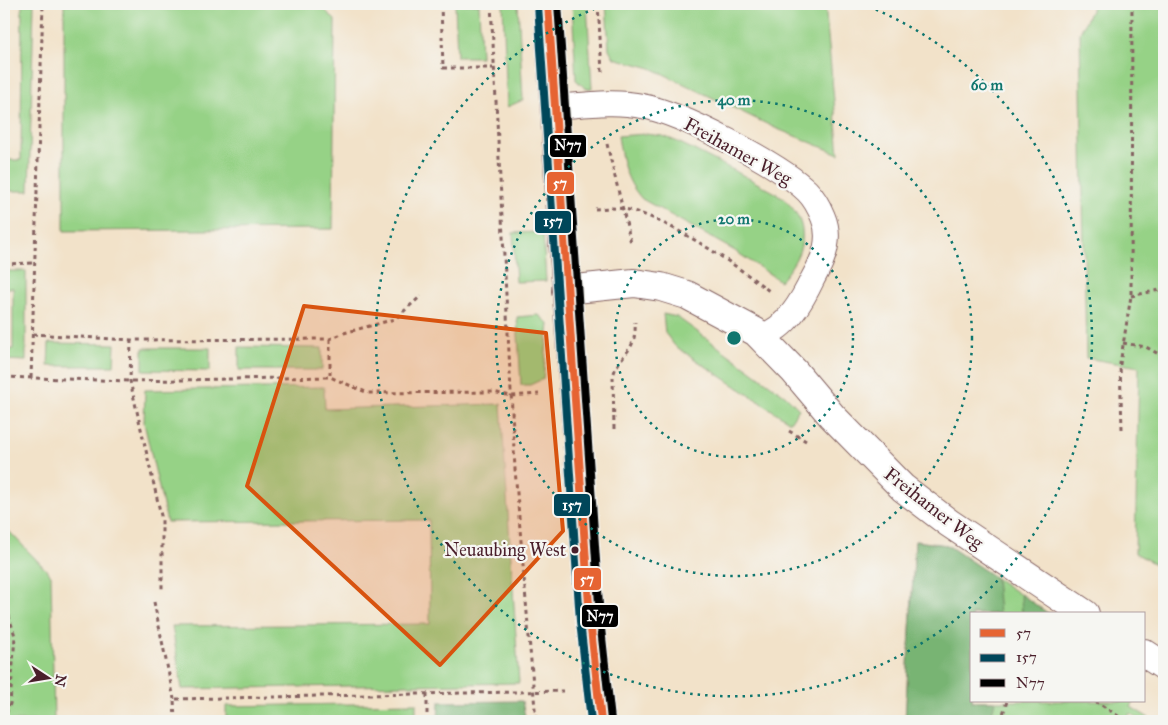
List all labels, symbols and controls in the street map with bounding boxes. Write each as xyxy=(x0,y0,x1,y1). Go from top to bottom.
text: 60 m xyxy=(971,76,1004,94)
text: 40 m xyxy=(718,91,751,110)
street label: Freihamer Weg xyxy=(680,112,796,191)
line badge: N77 xyxy=(549,134,587,158)
text: N77 xyxy=(555,137,582,154)
line badge: 57 xyxy=(546,171,575,195)
text: 57 xyxy=(553,175,568,192)
line badge: 157 xyxy=(534,210,572,234)
text: 20 m xyxy=(718,210,750,228)
text: 157 xyxy=(543,213,563,230)
centre of rings xyxy=(725,329,743,347)
street label: Freihamer Weg xyxy=(879,462,988,555)
line badge: 157 xyxy=(553,493,591,517)
text: 157 xyxy=(562,497,582,514)
place label: Neuaubing West xyxy=(444,539,567,562)
marker: Neuaubing West xyxy=(570,545,580,555)
line badge: 57 xyxy=(573,567,602,591)
text: 57 xyxy=(580,571,595,588)
line badge: N77 xyxy=(581,604,619,628)
text: N77 xyxy=(587,608,614,625)
legend xyxy=(970,612,1146,702)
text: 57 xyxy=(1016,624,1031,642)
text: 157 xyxy=(1016,648,1037,666)
north arrow xyxy=(22,652,72,702)
text: N xyxy=(51,673,70,688)
text: N77 xyxy=(1016,674,1045,692)

